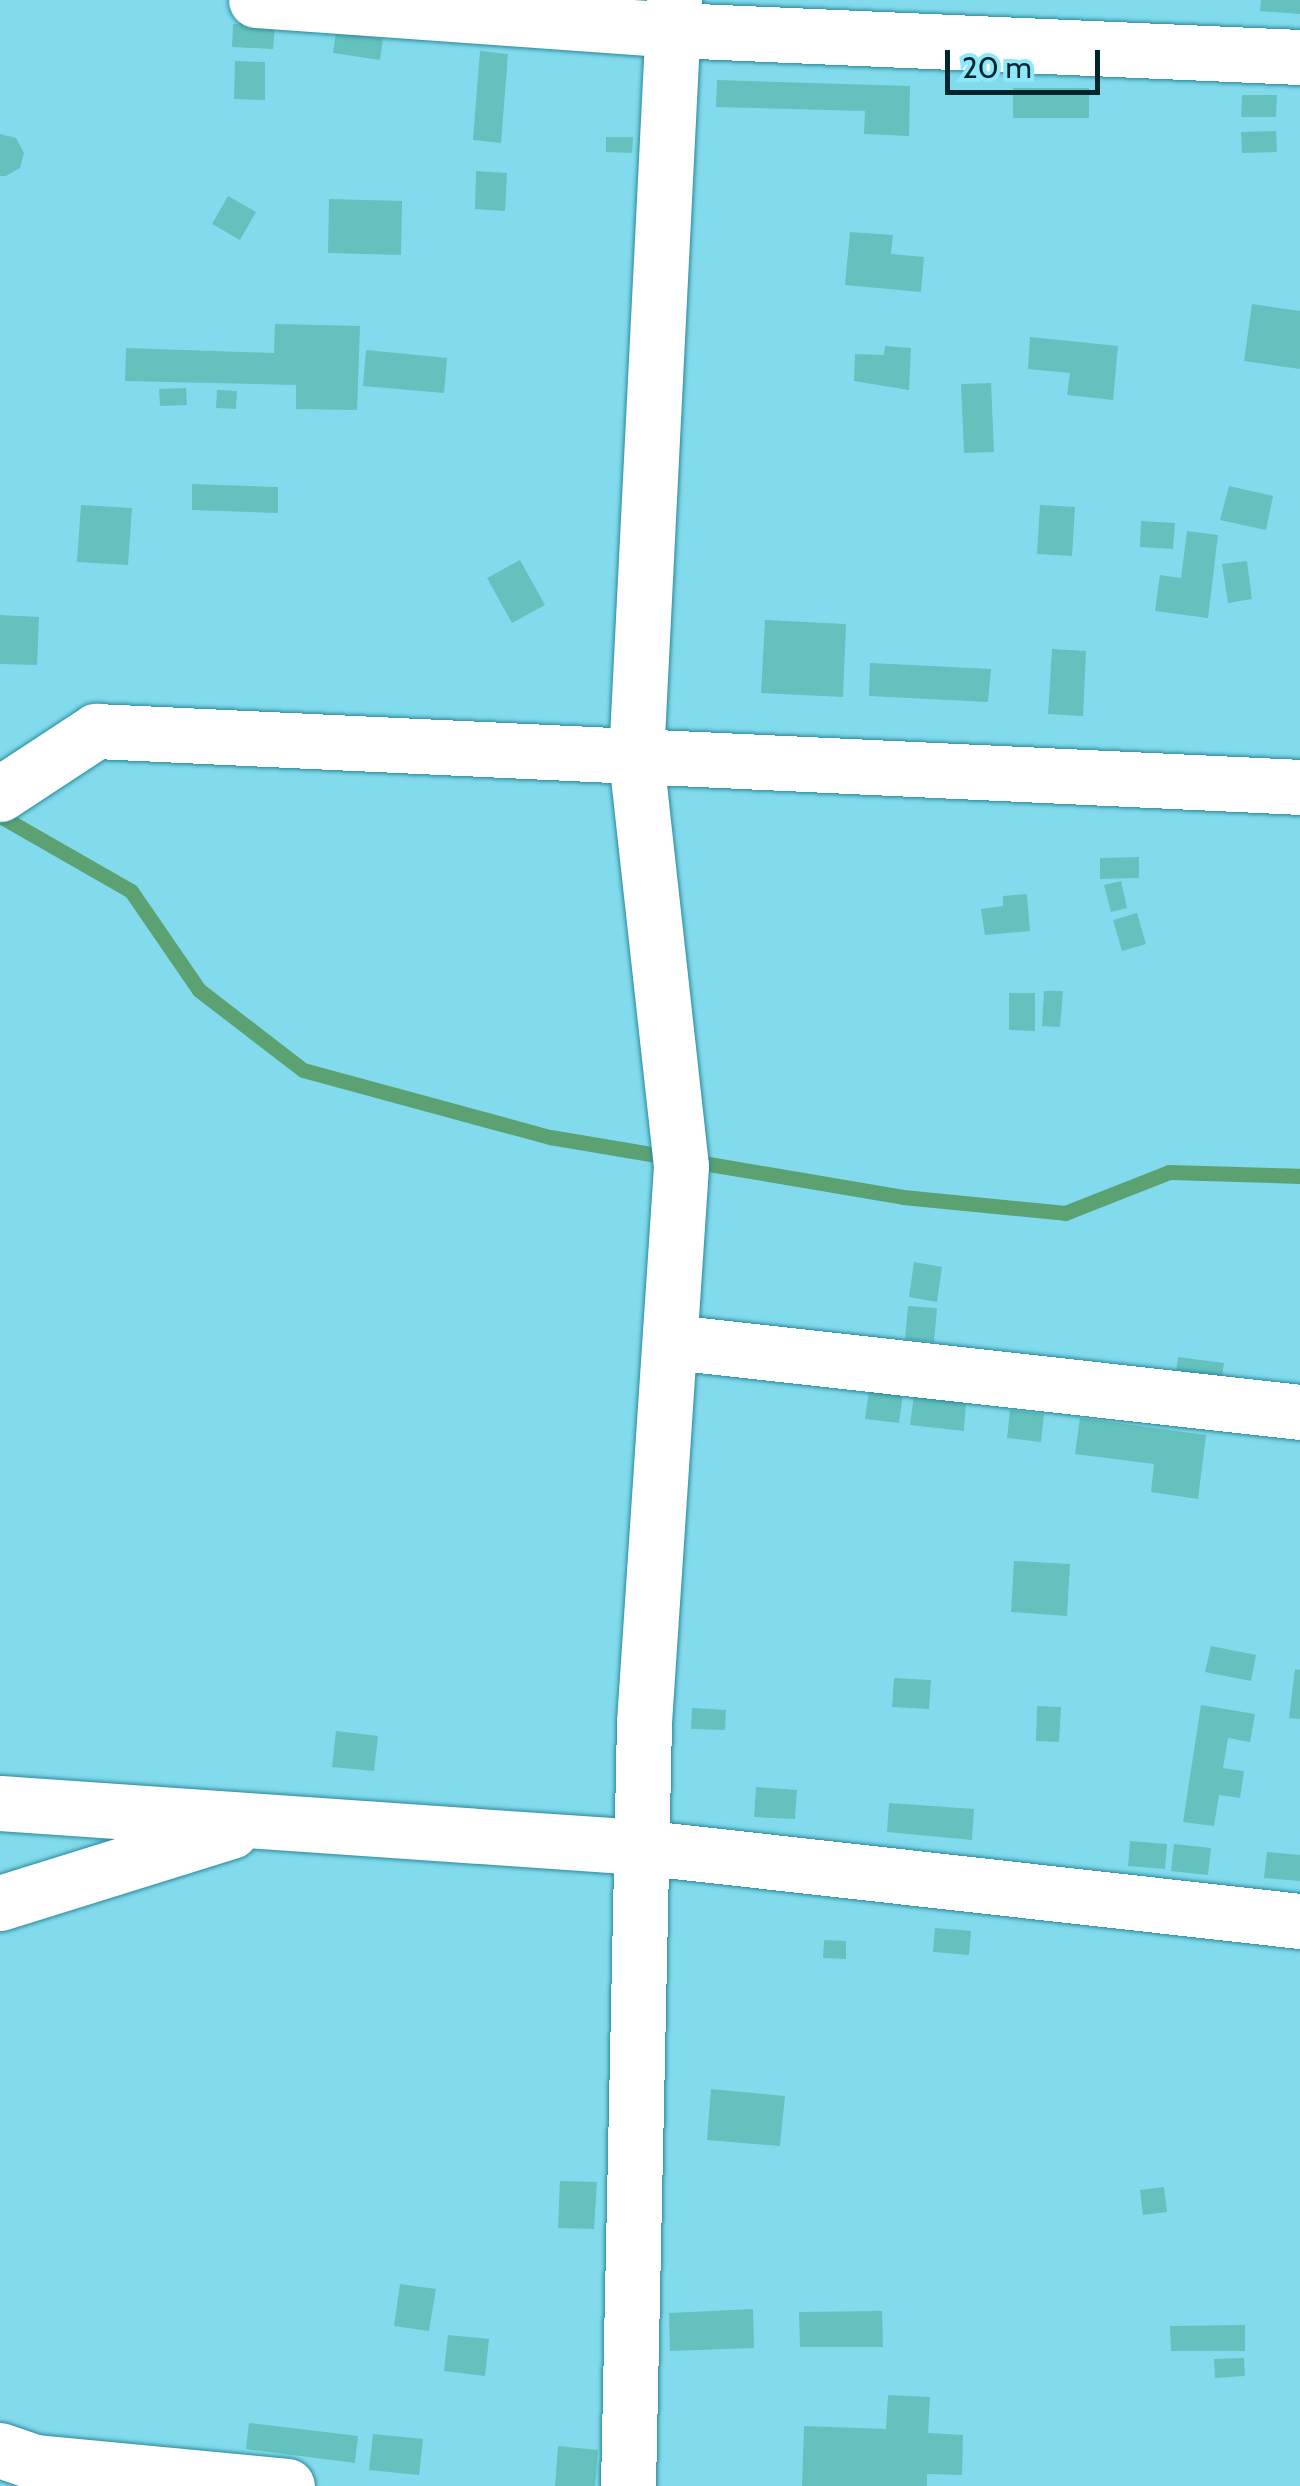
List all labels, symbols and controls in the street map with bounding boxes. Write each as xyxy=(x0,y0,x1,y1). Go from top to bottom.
scale bar xyxy=(950,30,1105,92)
text: 20 m xyxy=(962,49,1032,86)

